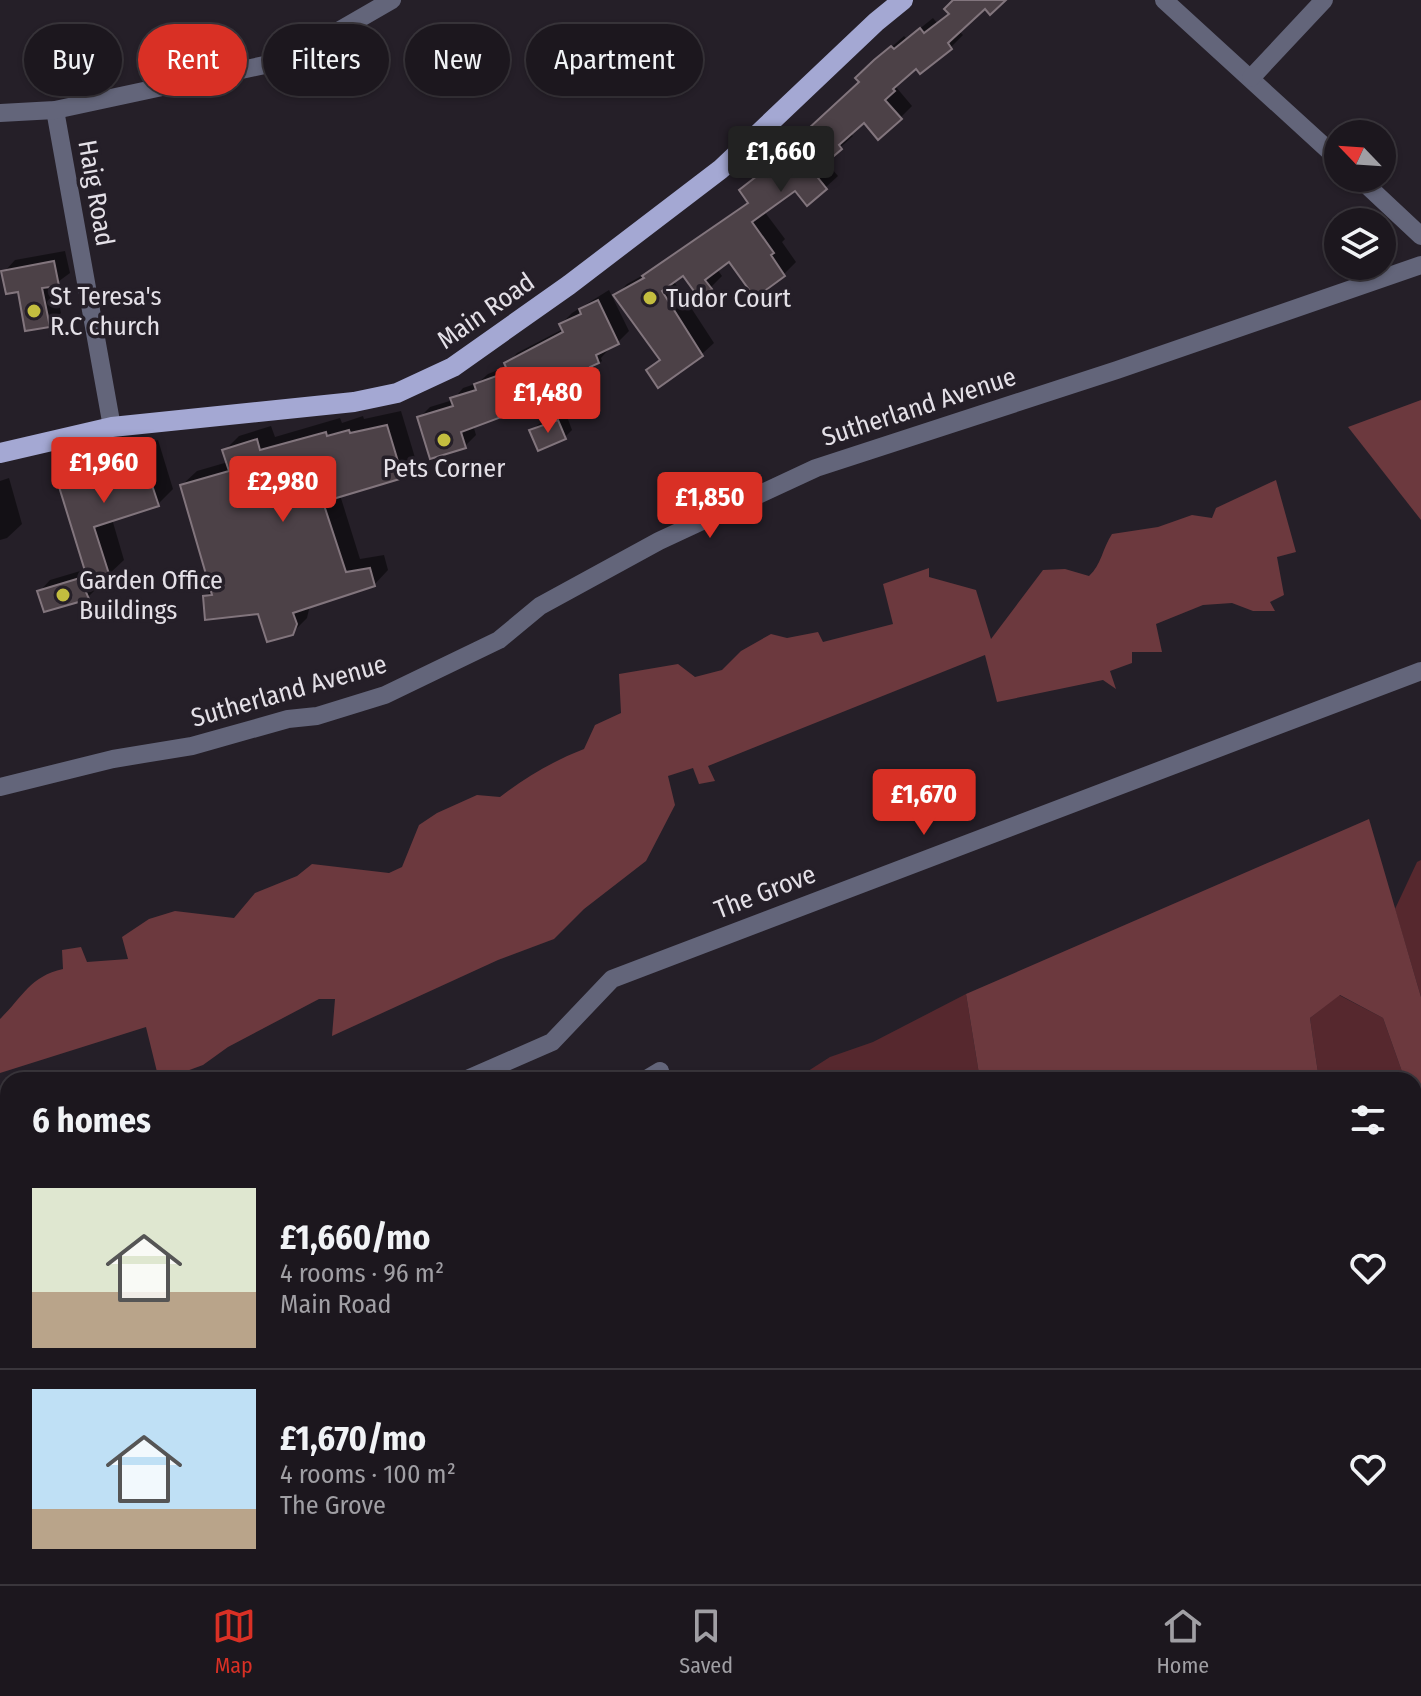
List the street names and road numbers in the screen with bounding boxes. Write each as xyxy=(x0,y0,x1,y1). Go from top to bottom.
street label: Haig Road xyxy=(71,137,121,249)
street label: Main Road xyxy=(431,266,541,356)
street label: Sutherland Avenue xyxy=(818,361,1020,453)
street label: Sutherland Avenue xyxy=(188,648,390,734)
street label: The Grove xyxy=(710,859,820,925)

